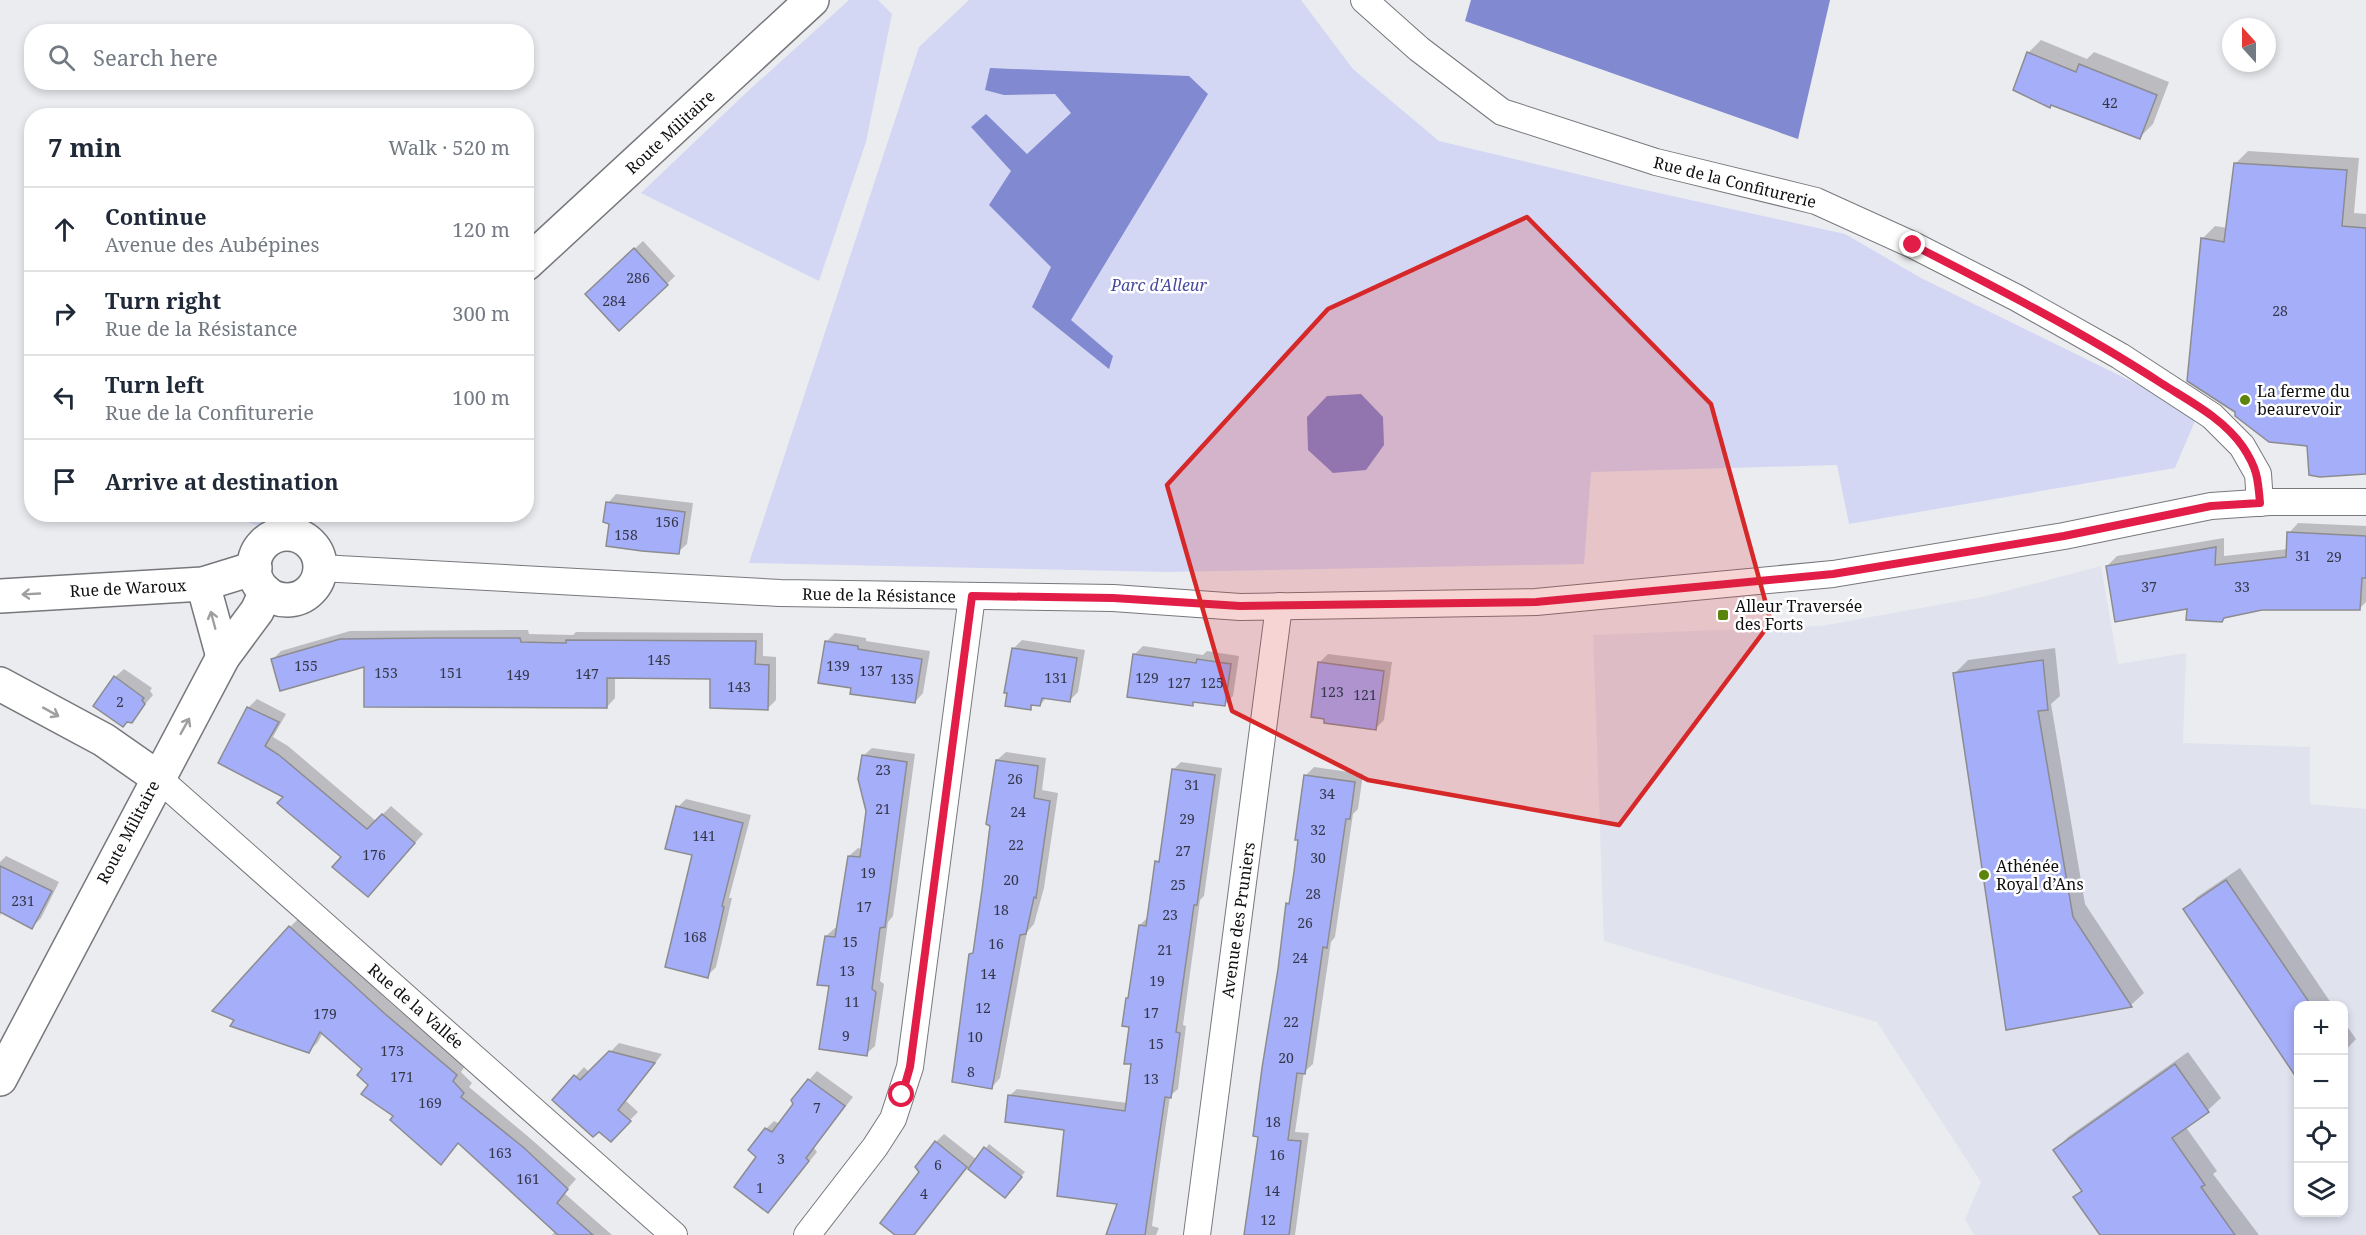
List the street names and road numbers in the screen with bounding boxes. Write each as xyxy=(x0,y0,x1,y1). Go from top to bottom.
street label: Route Militaire xyxy=(621,85,719,179)
street label: Rue de la Confiturerie xyxy=(1651,151,1819,213)
street label: Rue de Waroux xyxy=(69,574,188,602)
street label: Rue de la Résistance xyxy=(802,583,956,607)
street label: Route Militaire xyxy=(91,776,165,888)
street label: Avenue des Pruniers xyxy=(1216,841,1260,999)
street label: Rue de la Vallée xyxy=(364,958,468,1054)

